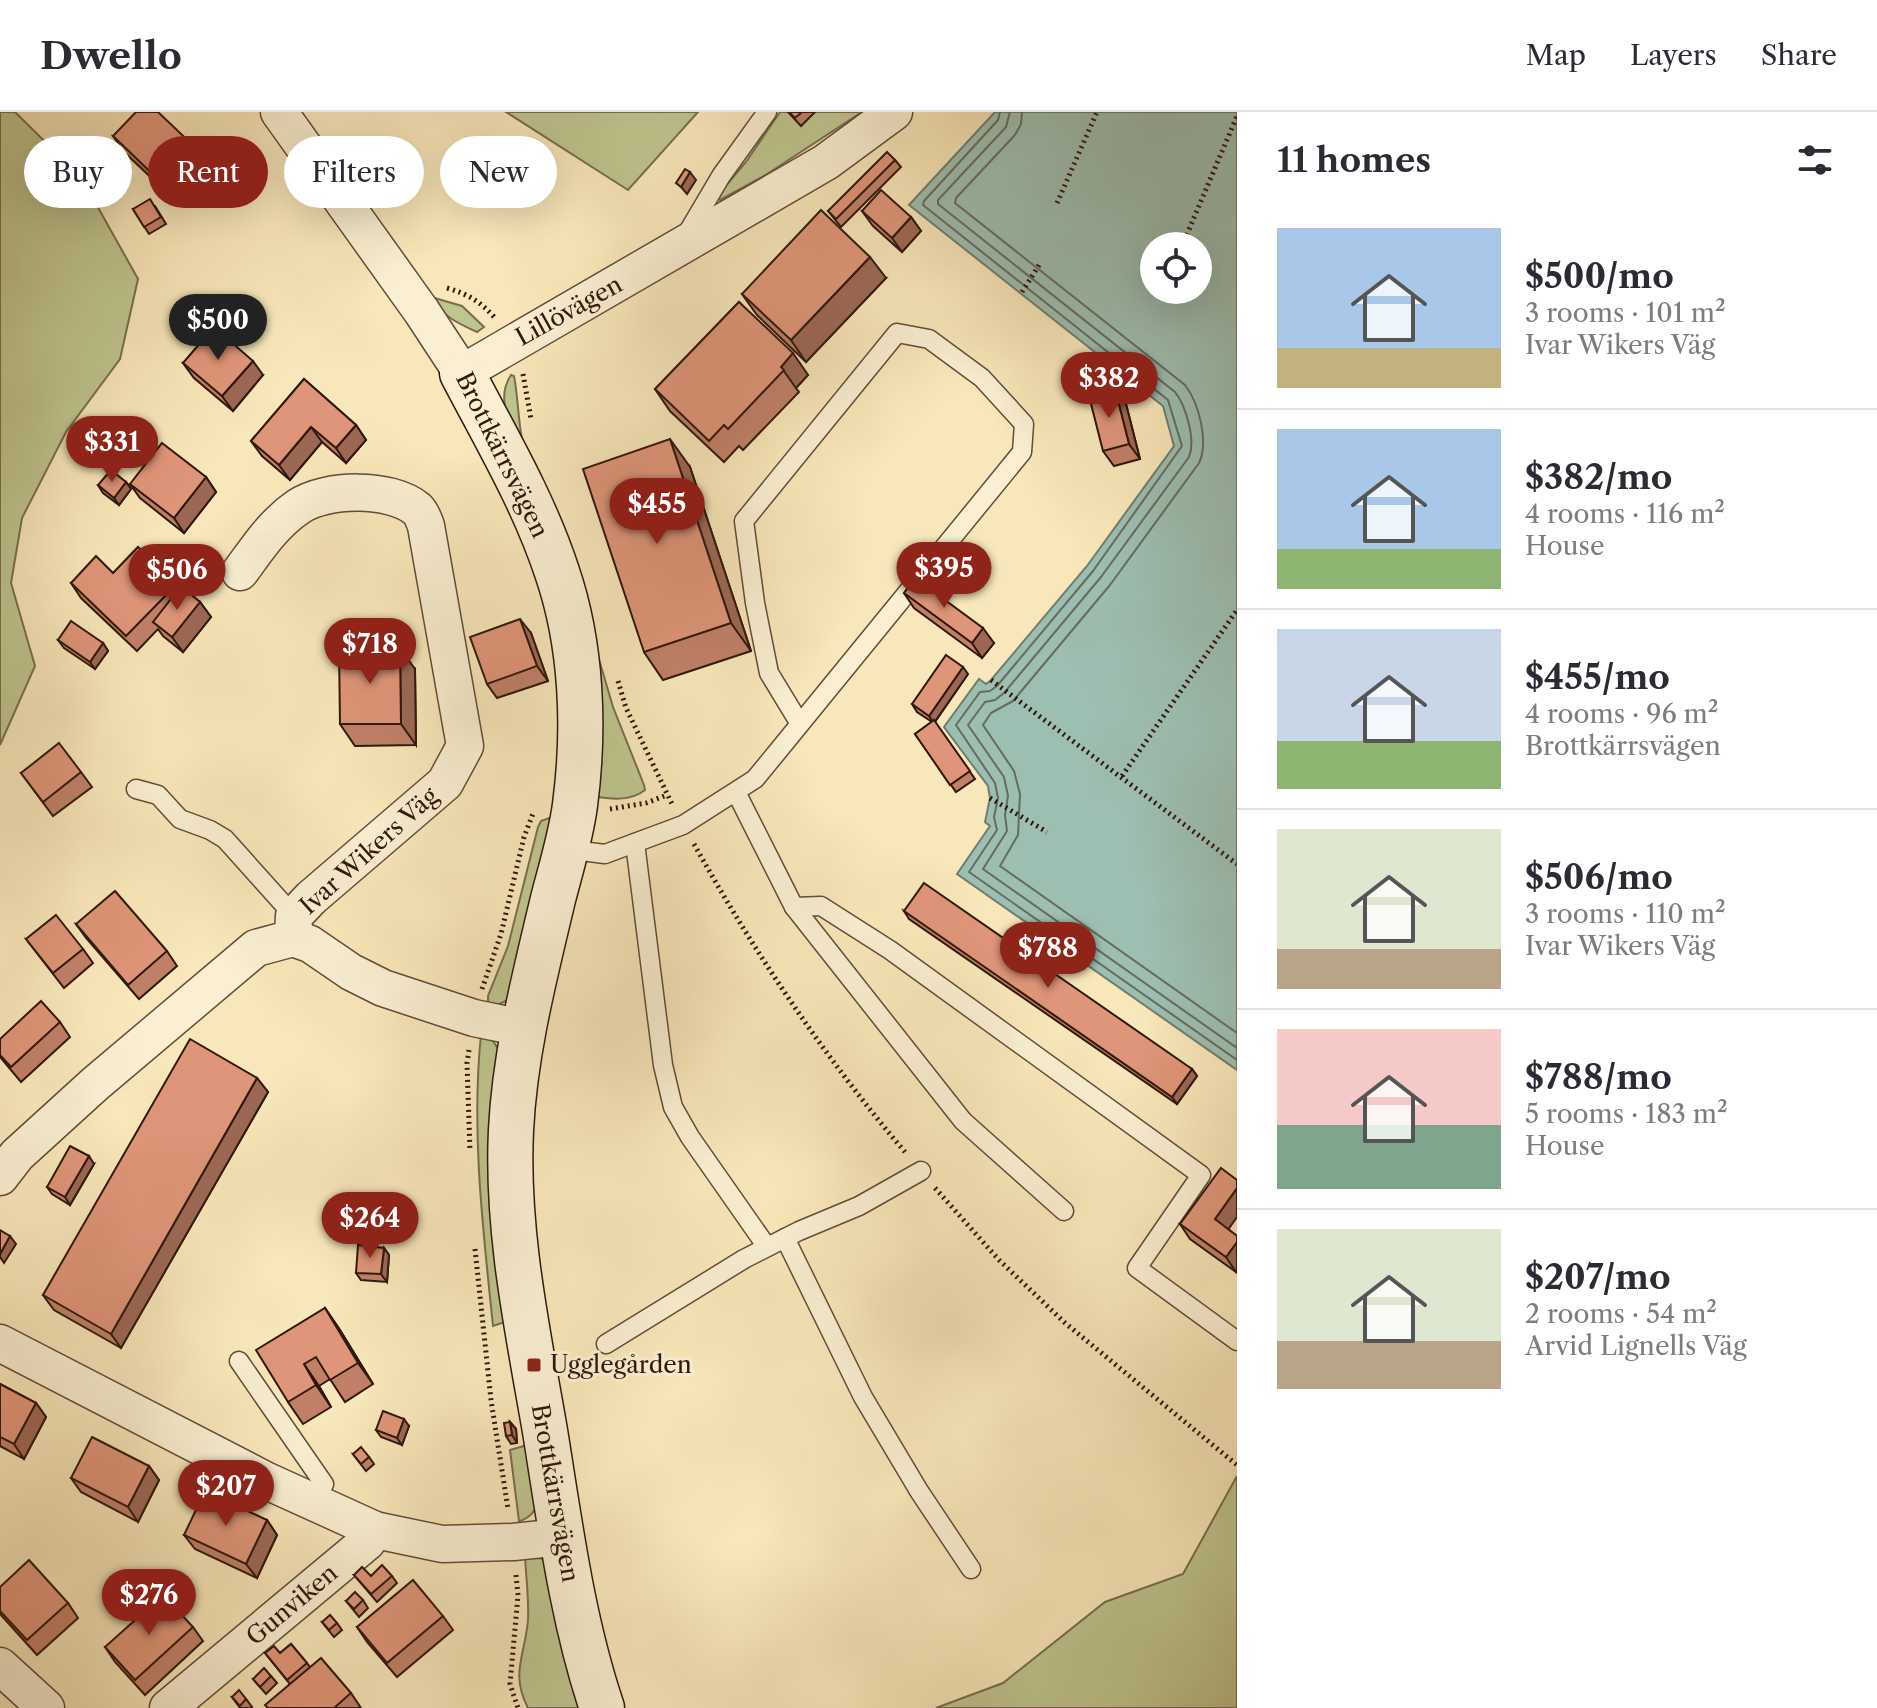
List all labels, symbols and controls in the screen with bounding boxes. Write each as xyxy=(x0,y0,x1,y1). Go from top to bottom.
text: Dwello xyxy=(40,32,182,79)
text: Map xyxy=(1526,38,1586,72)
text: Layers xyxy=(1630,38,1717,72)
text: Share xyxy=(1761,38,1837,72)
chip: Buy xyxy=(24,136,132,208)
chip: Rent xyxy=(148,136,268,208)
chip: Filters xyxy=(284,136,424,208)
chip: New xyxy=(440,136,557,208)
icon: filters xyxy=(1793,138,1837,182)
text: 11 homes xyxy=(1277,139,1431,181)
map controls xyxy=(1140,232,1212,304)
button: locate xyxy=(1140,232,1212,304)
text: $500/mo xyxy=(1525,255,1674,297)
icon: home xyxy=(1341,260,1437,356)
street label: Lillövägen xyxy=(510,269,627,352)
pin: $500 xyxy=(171,294,265,362)
text: 3 rooms · 101 m² xyxy=(1525,297,1726,329)
text: $500 xyxy=(187,304,249,336)
text: Ivar Wikers Väg xyxy=(1525,329,1715,361)
pin: $382 xyxy=(1062,352,1156,420)
text: $382 xyxy=(1079,362,1139,394)
street label: Brottkärrsvägen xyxy=(450,367,555,542)
pin: $331 xyxy=(65,416,159,484)
text: $331 xyxy=(84,426,140,458)
text: $382/mo xyxy=(1525,456,1672,498)
icon: home xyxy=(1341,461,1437,557)
pin: $455 xyxy=(610,478,704,546)
text: $455 xyxy=(628,488,686,520)
text: 4 rooms · 116 m² xyxy=(1525,498,1725,530)
text: House xyxy=(1525,530,1605,562)
pin: $395 xyxy=(897,542,991,610)
pin: $506 xyxy=(130,544,224,612)
text: $395 xyxy=(914,552,974,584)
text: $506 xyxy=(147,554,207,586)
pin: $718 xyxy=(323,618,417,686)
text: $718 xyxy=(342,628,398,660)
text: $455/mo xyxy=(1525,656,1670,698)
icon: home xyxy=(1341,661,1437,757)
text: 4 rooms · 96 m² xyxy=(1525,698,1718,730)
text: Brottkärrsvägen xyxy=(1525,730,1721,762)
street label: Ivar Wikers Väg xyxy=(294,781,444,920)
text: $506/mo xyxy=(1525,856,1673,898)
icon: home xyxy=(1341,861,1437,957)
text: 3 rooms · 110 m² xyxy=(1525,898,1726,930)
pin: $788 xyxy=(1001,922,1095,990)
text: Ivar Wikers Väg xyxy=(1525,930,1715,962)
text: $788 xyxy=(1018,932,1078,964)
text: $788/mo xyxy=(1525,1056,1672,1098)
icon: home xyxy=(1341,1061,1437,1157)
text: 5 rooms · 183 m² xyxy=(1525,1098,1728,1130)
text: House xyxy=(1525,1130,1605,1162)
pin: $264 xyxy=(323,1192,417,1260)
text: $264 xyxy=(340,1202,400,1234)
text: $207/mo xyxy=(1525,1256,1671,1298)
icon: home xyxy=(1341,1261,1437,1357)
text: 2 rooms · 54 m² xyxy=(1525,1298,1717,1330)
text: Arvid Lignells Väg xyxy=(1525,1330,1747,1362)
place label: Ugglegården xyxy=(550,1350,692,1379)
marker: Ugglegården xyxy=(525,1356,543,1374)
street label: Brottkärrsvägen xyxy=(526,1401,585,1584)
pin: $207 xyxy=(179,1460,273,1528)
text: $207 xyxy=(196,1470,256,1502)
street label: Gunviken xyxy=(240,1558,343,1651)
pin: $276 xyxy=(102,1569,196,1637)
text: $276 xyxy=(120,1579,178,1611)

